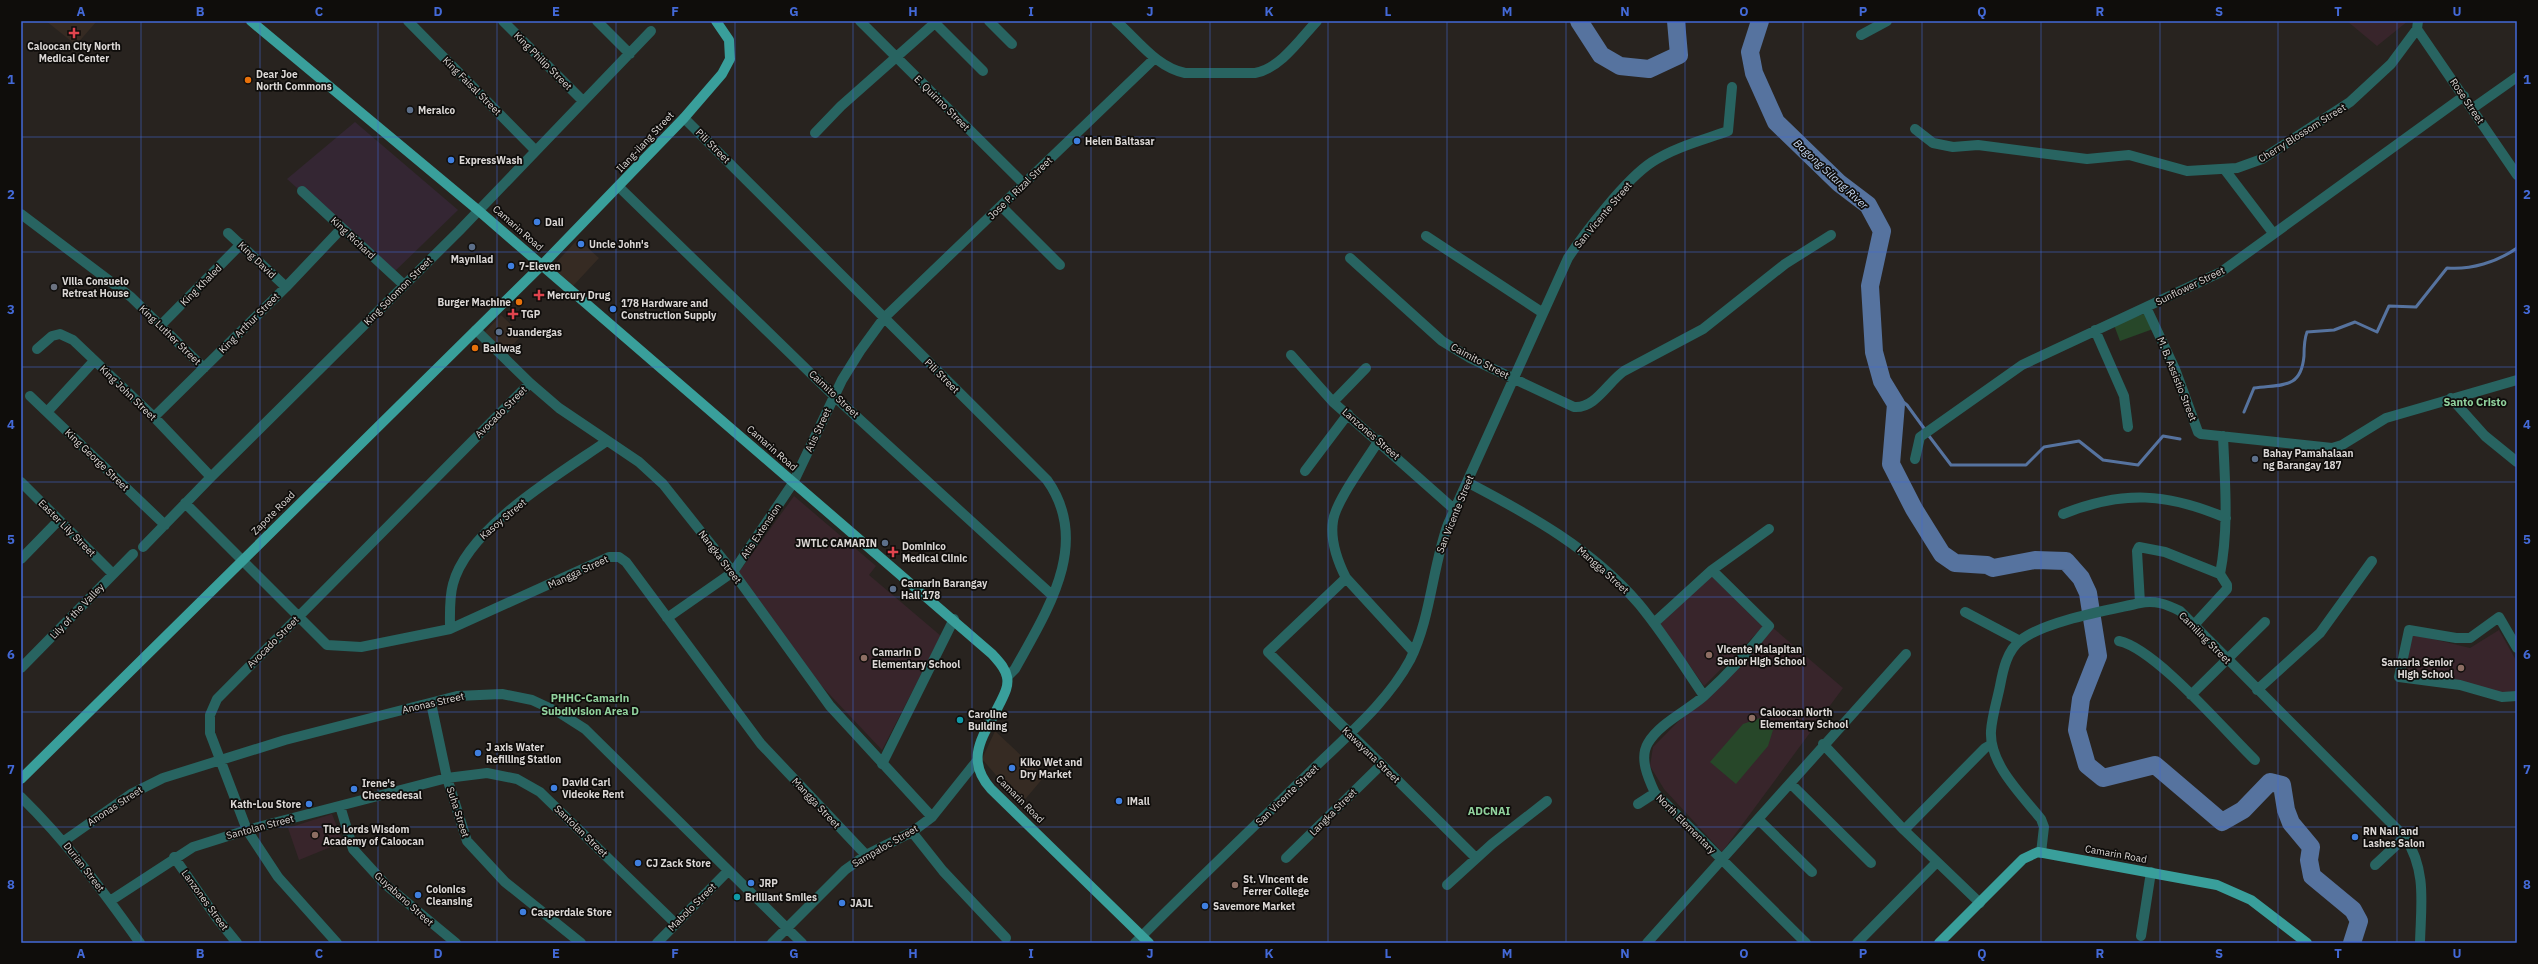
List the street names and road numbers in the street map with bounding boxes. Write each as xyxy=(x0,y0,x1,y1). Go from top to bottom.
street label: King Philip Street xyxy=(511,29,575,93)
street label: King Faisal Street xyxy=(440,54,504,118)
street label: E. Quirino Street xyxy=(911,72,973,134)
street label: Rose Street xyxy=(2447,76,2487,127)
street label: Cherry Blossom Street xyxy=(2256,101,2349,165)
street label: Ilang-ilang Street xyxy=(614,109,677,175)
street label: Pili Street xyxy=(693,126,733,166)
street label: Jose P. Rizal Street xyxy=(985,153,1055,222)
street label: San Vicente Street xyxy=(1571,179,1635,251)
street label: Camarin Road xyxy=(490,202,546,254)
street label: King Richard xyxy=(328,214,378,262)
street label: King David xyxy=(235,239,279,281)
street label: King Solomon Street xyxy=(361,254,435,328)
street label: King Khaled xyxy=(177,261,225,309)
street label: Sunflower Street xyxy=(2153,263,2227,308)
street label: King Arthur Street xyxy=(216,290,282,356)
street label: King Luther Street xyxy=(136,302,204,368)
street label: M. B. Assistio Street xyxy=(2154,335,2200,423)
street label: Caimito Street xyxy=(1449,340,1512,382)
street label: Pili Street xyxy=(922,356,962,396)
street label: King John Street xyxy=(97,363,159,424)
street label: Caimito Street xyxy=(806,367,862,421)
street label: Avocado Street xyxy=(472,383,530,441)
street label: Atis Street xyxy=(802,405,834,454)
street label: Lanzones Street xyxy=(1340,405,1403,463)
street label: Camarin Road xyxy=(744,422,800,474)
street label: King George Street xyxy=(62,426,132,494)
street label: San Vicente Street xyxy=(1433,473,1477,555)
street label: Zapote Road xyxy=(248,488,298,538)
street label: Kasoy Street xyxy=(477,495,529,542)
street label: Easter Lily Street xyxy=(36,497,99,560)
street label: Atis Extension xyxy=(738,501,784,561)
street label: Nangka Street xyxy=(696,528,745,587)
street label: Mangga Street xyxy=(1575,543,1632,597)
street label: Mangga Street xyxy=(546,552,611,592)
street label: Lily of the Valley xyxy=(47,580,107,642)
street label: Camiling Street xyxy=(2176,609,2234,667)
street label: Avocado Street xyxy=(244,613,302,671)
street label: Anonas Street xyxy=(401,689,466,716)
street label: Kawayana Street xyxy=(1339,724,1403,786)
street label: San Vicente Street xyxy=(1253,761,1322,828)
street label: Camarin Road xyxy=(993,772,1047,826)
street label: Mangga Street xyxy=(789,775,843,831)
street label: Anonas Street xyxy=(85,783,146,829)
street label: Suha Street xyxy=(444,785,472,839)
street label: Langka Street xyxy=(1307,785,1360,838)
street label: North Elementary xyxy=(1653,791,1719,857)
street label: Santolan Street xyxy=(552,802,611,860)
street label: Santolan Street xyxy=(225,812,296,842)
street label: Sampaloc Street xyxy=(850,822,921,870)
street label: Durian Street xyxy=(61,840,108,895)
street label: Camarin Road xyxy=(2084,842,2148,866)
street label: Lanzones Street xyxy=(179,867,232,933)
street label: Guyabano Street xyxy=(372,869,437,929)
street label: Mabolo Street xyxy=(665,880,719,934)

